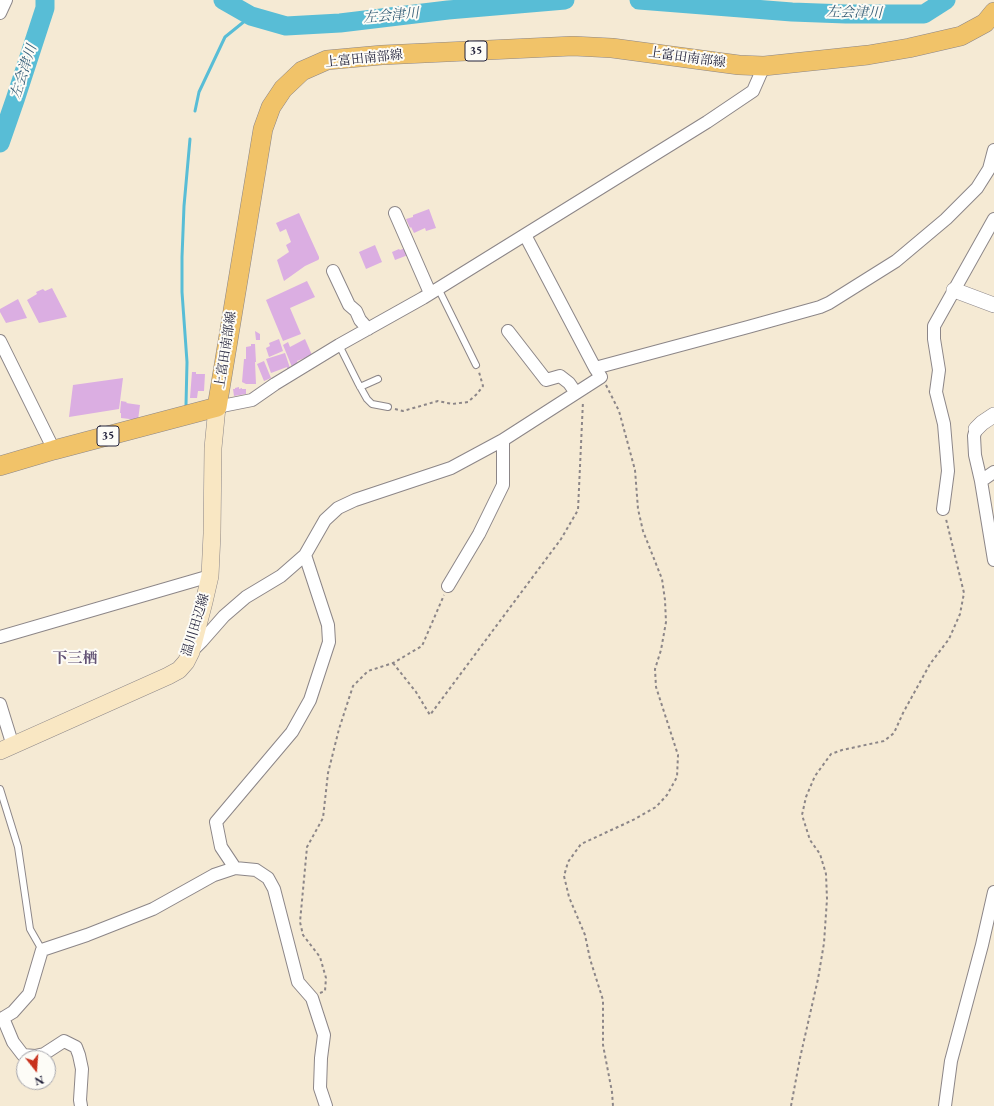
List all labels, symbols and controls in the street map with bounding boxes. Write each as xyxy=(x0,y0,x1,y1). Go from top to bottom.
water label: 左会津川 xyxy=(826,4,882,22)
water label: 左会津川 xyxy=(362,5,420,27)
road number: 35 xyxy=(465,41,487,61)
water label: 左会津川 xyxy=(7,43,41,101)
street label: 上富田南部線 xyxy=(647,45,727,71)
street label: 上富田南部線 xyxy=(324,47,404,71)
street label: 上富田南部線 xyxy=(212,310,240,390)
road number: 35 xyxy=(97,426,119,446)
street label: 温川田辺線 xyxy=(179,592,213,658)
district label: 下三栖 xyxy=(53,650,97,668)
north arrow xyxy=(16,1050,56,1090)
text: N xyxy=(33,1073,46,1089)

